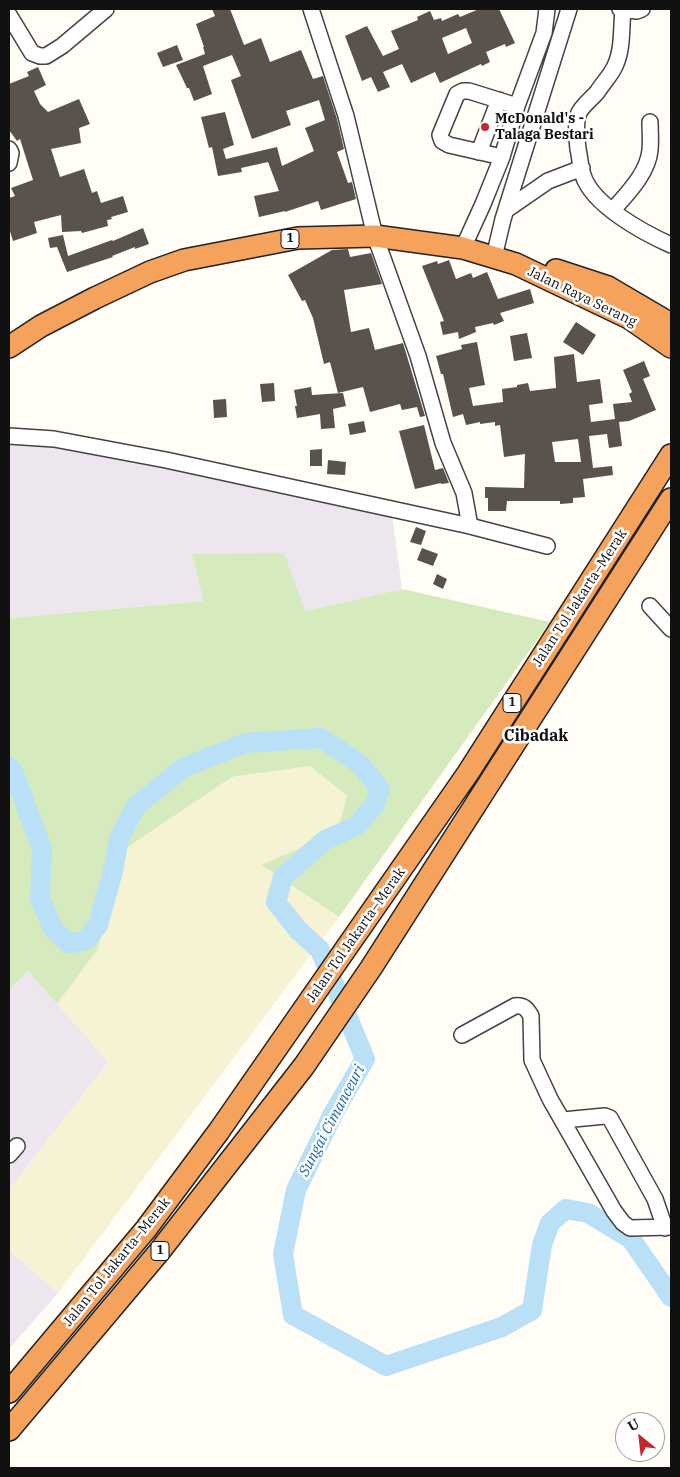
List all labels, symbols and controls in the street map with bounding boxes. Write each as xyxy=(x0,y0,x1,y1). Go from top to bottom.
place label: McDonald's - Talaga Bestari xyxy=(495,111,594,144)
marker: McDonald's - Talaga Bestari xyxy=(479,121,491,133)
road number: 1 xyxy=(281,230,299,248)
street label: Jalan Raya Serang xyxy=(525,263,639,331)
street label: Jalan Tol Jakarta–Merak xyxy=(529,526,631,670)
road number: 1 xyxy=(503,694,521,712)
district label: Cibadak xyxy=(504,726,568,746)
street label: Jalan Tol Jakarta–Merak xyxy=(303,864,409,1006)
water label: Sungai Cimanceuri xyxy=(295,1062,369,1180)
street label: Jalan Tol Jakarta–Merak xyxy=(60,1194,174,1330)
road number: 1 xyxy=(151,1242,169,1260)
north arrow xyxy=(615,1412,665,1462)
text: U xyxy=(624,1414,642,1435)

